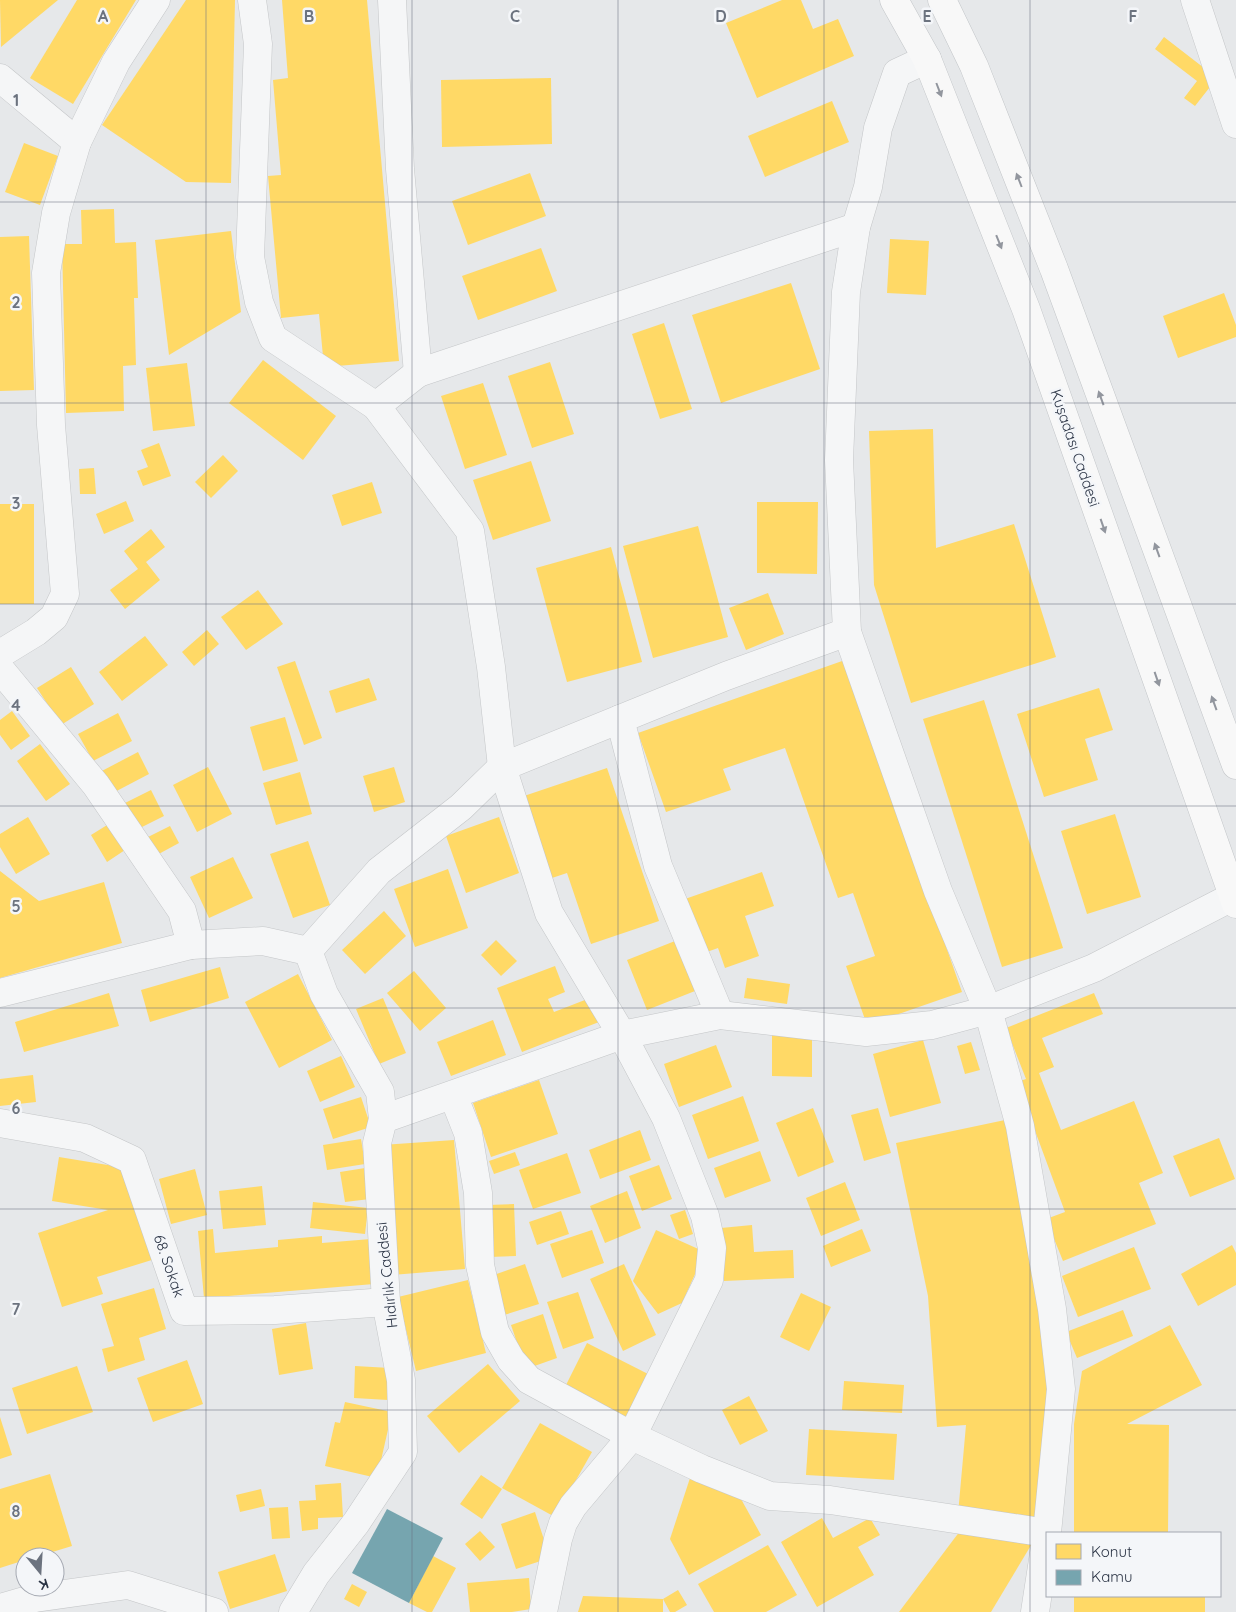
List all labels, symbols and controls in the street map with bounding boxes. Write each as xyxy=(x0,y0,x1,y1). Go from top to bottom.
text: A xyxy=(98,6,109,26)
text: B xyxy=(304,6,314,26)
text: C xyxy=(510,6,520,26)
text: D xyxy=(715,6,727,26)
text: E xyxy=(922,6,932,26)
text: F xyxy=(1129,6,1138,26)
one-way arrow xyxy=(936,83,943,98)
text: 1 xyxy=(13,90,19,110)
one-way arrow xyxy=(1015,173,1022,188)
one-way arrow xyxy=(996,234,1003,249)
text: 2 xyxy=(11,292,21,312)
street label: Kuşadası Caddesi xyxy=(1046,387,1104,509)
one-way arrow xyxy=(1097,390,1105,405)
text: 3 xyxy=(12,493,20,513)
one-way arrow xyxy=(1100,518,1107,533)
one-way arrow xyxy=(1153,543,1161,558)
one-way arrow xyxy=(1153,672,1161,687)
text: 4 xyxy=(11,695,21,715)
one-way arrow xyxy=(1210,695,1218,710)
text: 5 xyxy=(11,896,21,916)
text: 6 xyxy=(12,1098,21,1118)
street label: Hıdırlık Caddesi xyxy=(371,1221,402,1329)
street label: 68. Sokak xyxy=(150,1232,189,1300)
text: 7 xyxy=(12,1299,21,1319)
text: 8 xyxy=(12,1501,21,1521)
legend xyxy=(1046,1532,1221,1597)
text: Konut xyxy=(1091,1542,1132,1561)
north arrow xyxy=(15,1547,65,1597)
text: Kamu xyxy=(1091,1567,1132,1586)
text: K xyxy=(37,1574,51,1594)

